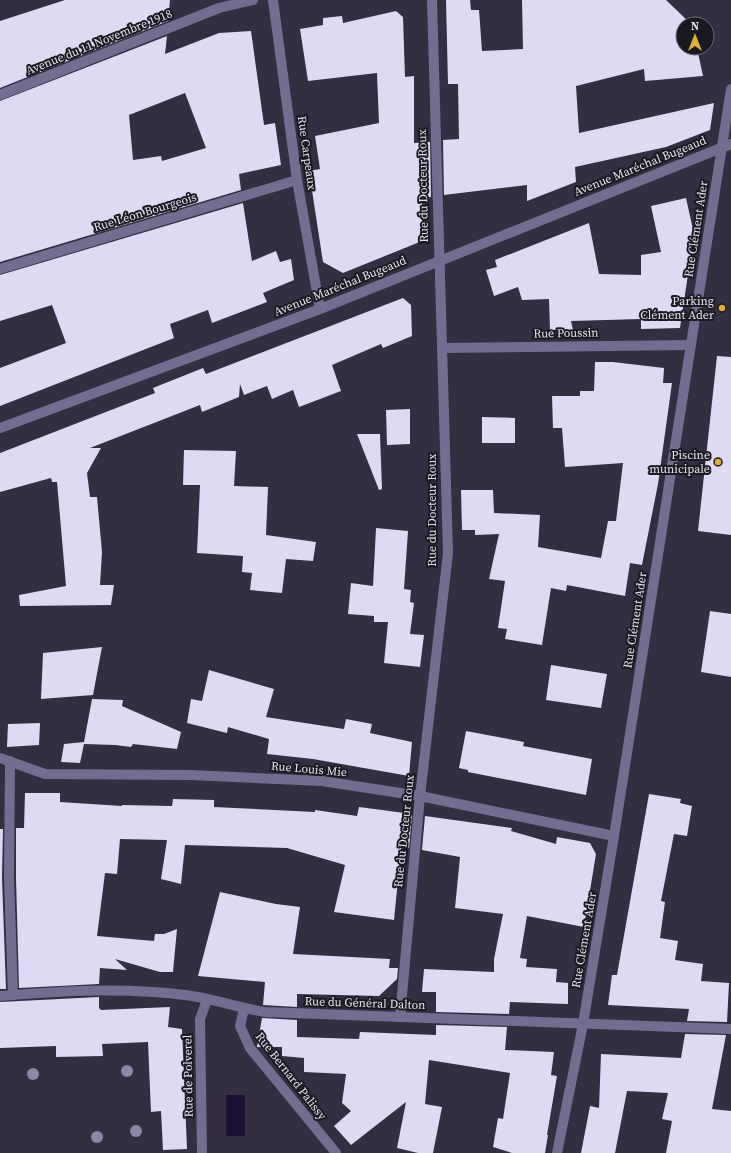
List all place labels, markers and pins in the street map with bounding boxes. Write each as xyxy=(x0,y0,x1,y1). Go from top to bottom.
place label: Parking Clément Ader xyxy=(640,293,714,323)
marker: Parking Clément Ader xyxy=(717,303,727,313)
place label: Piscine municipale xyxy=(649,447,710,477)
marker: Piscine municipale xyxy=(713,457,723,467)

